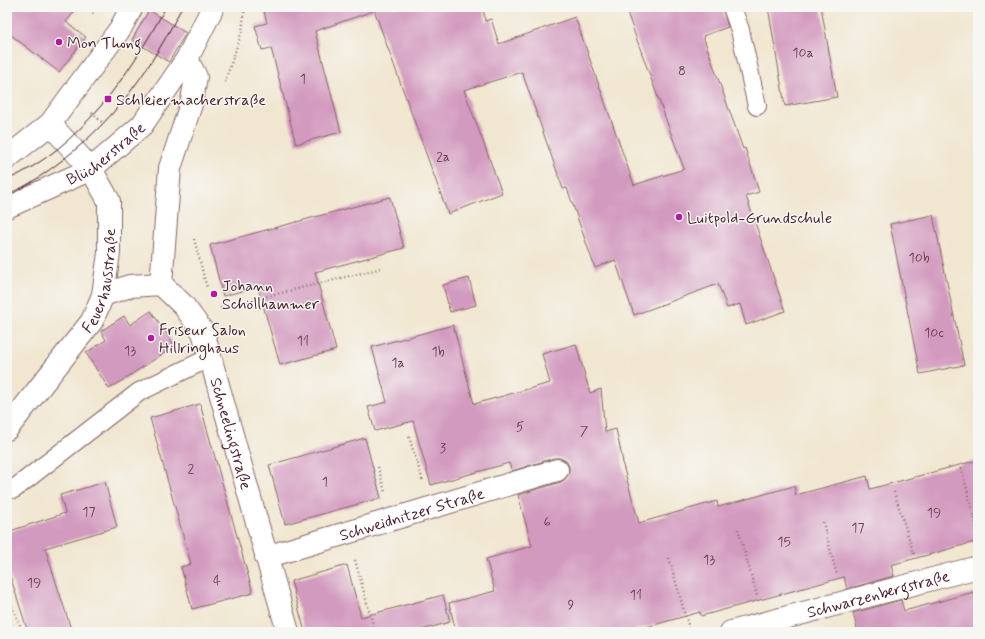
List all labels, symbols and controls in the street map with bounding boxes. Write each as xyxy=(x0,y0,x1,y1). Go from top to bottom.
place label: Mon Thong xyxy=(67,33,141,55)
marker: Mon Thong xyxy=(54,37,64,47)
house number: 10a xyxy=(792,44,814,62)
house number: 8 xyxy=(678,62,686,80)
house number: 1 xyxy=(300,70,306,88)
place label: Schleiermacherstraße xyxy=(116,90,266,111)
marker: Schleiermacherstraße xyxy=(103,94,113,104)
street label: Blücherstraße xyxy=(63,118,150,191)
house number: 2a xyxy=(436,148,450,166)
place label: Luitpold-Grundschule xyxy=(687,208,832,229)
marker: Luitpold-Grundschule xyxy=(674,212,684,222)
street label: Feuerhausstraße xyxy=(77,228,121,338)
house number: 10b xyxy=(908,249,930,267)
place label: Johann Schöllhammer xyxy=(222,276,320,315)
marker: Johann Schöllhammer xyxy=(209,289,219,299)
place label: Friseur Salon Hillringhaus xyxy=(159,320,246,360)
house number: 10c xyxy=(924,324,944,342)
house number: 11 xyxy=(297,332,309,350)
marker: Friseur Salon Hillringhaus xyxy=(146,333,156,343)
house number: 13 xyxy=(124,342,136,360)
house number: 1b xyxy=(431,343,445,361)
house number: 1a xyxy=(391,354,405,372)
street label: Schneelingstraße xyxy=(204,375,256,492)
house number: 5 xyxy=(516,418,524,436)
house number: 7 xyxy=(580,422,589,440)
house number: 3 xyxy=(440,439,446,457)
house number: 2 xyxy=(188,460,195,478)
house number: 1 xyxy=(322,473,328,491)
street label: Schweidnitzer Straße xyxy=(337,483,487,546)
house number: 17 xyxy=(82,503,96,521)
house number: 19 xyxy=(927,504,941,522)
house number: 6 xyxy=(543,513,551,531)
house number: 17 xyxy=(851,519,865,537)
house number: 15 xyxy=(777,533,791,551)
house number: 13 xyxy=(703,551,715,569)
street label: Schwarzenbergstraße xyxy=(805,566,952,624)
house number: 4 xyxy=(213,572,221,590)
house number: 19 xyxy=(27,574,41,592)
house number: 11 xyxy=(630,586,642,604)
house number: 9 xyxy=(568,596,575,614)

